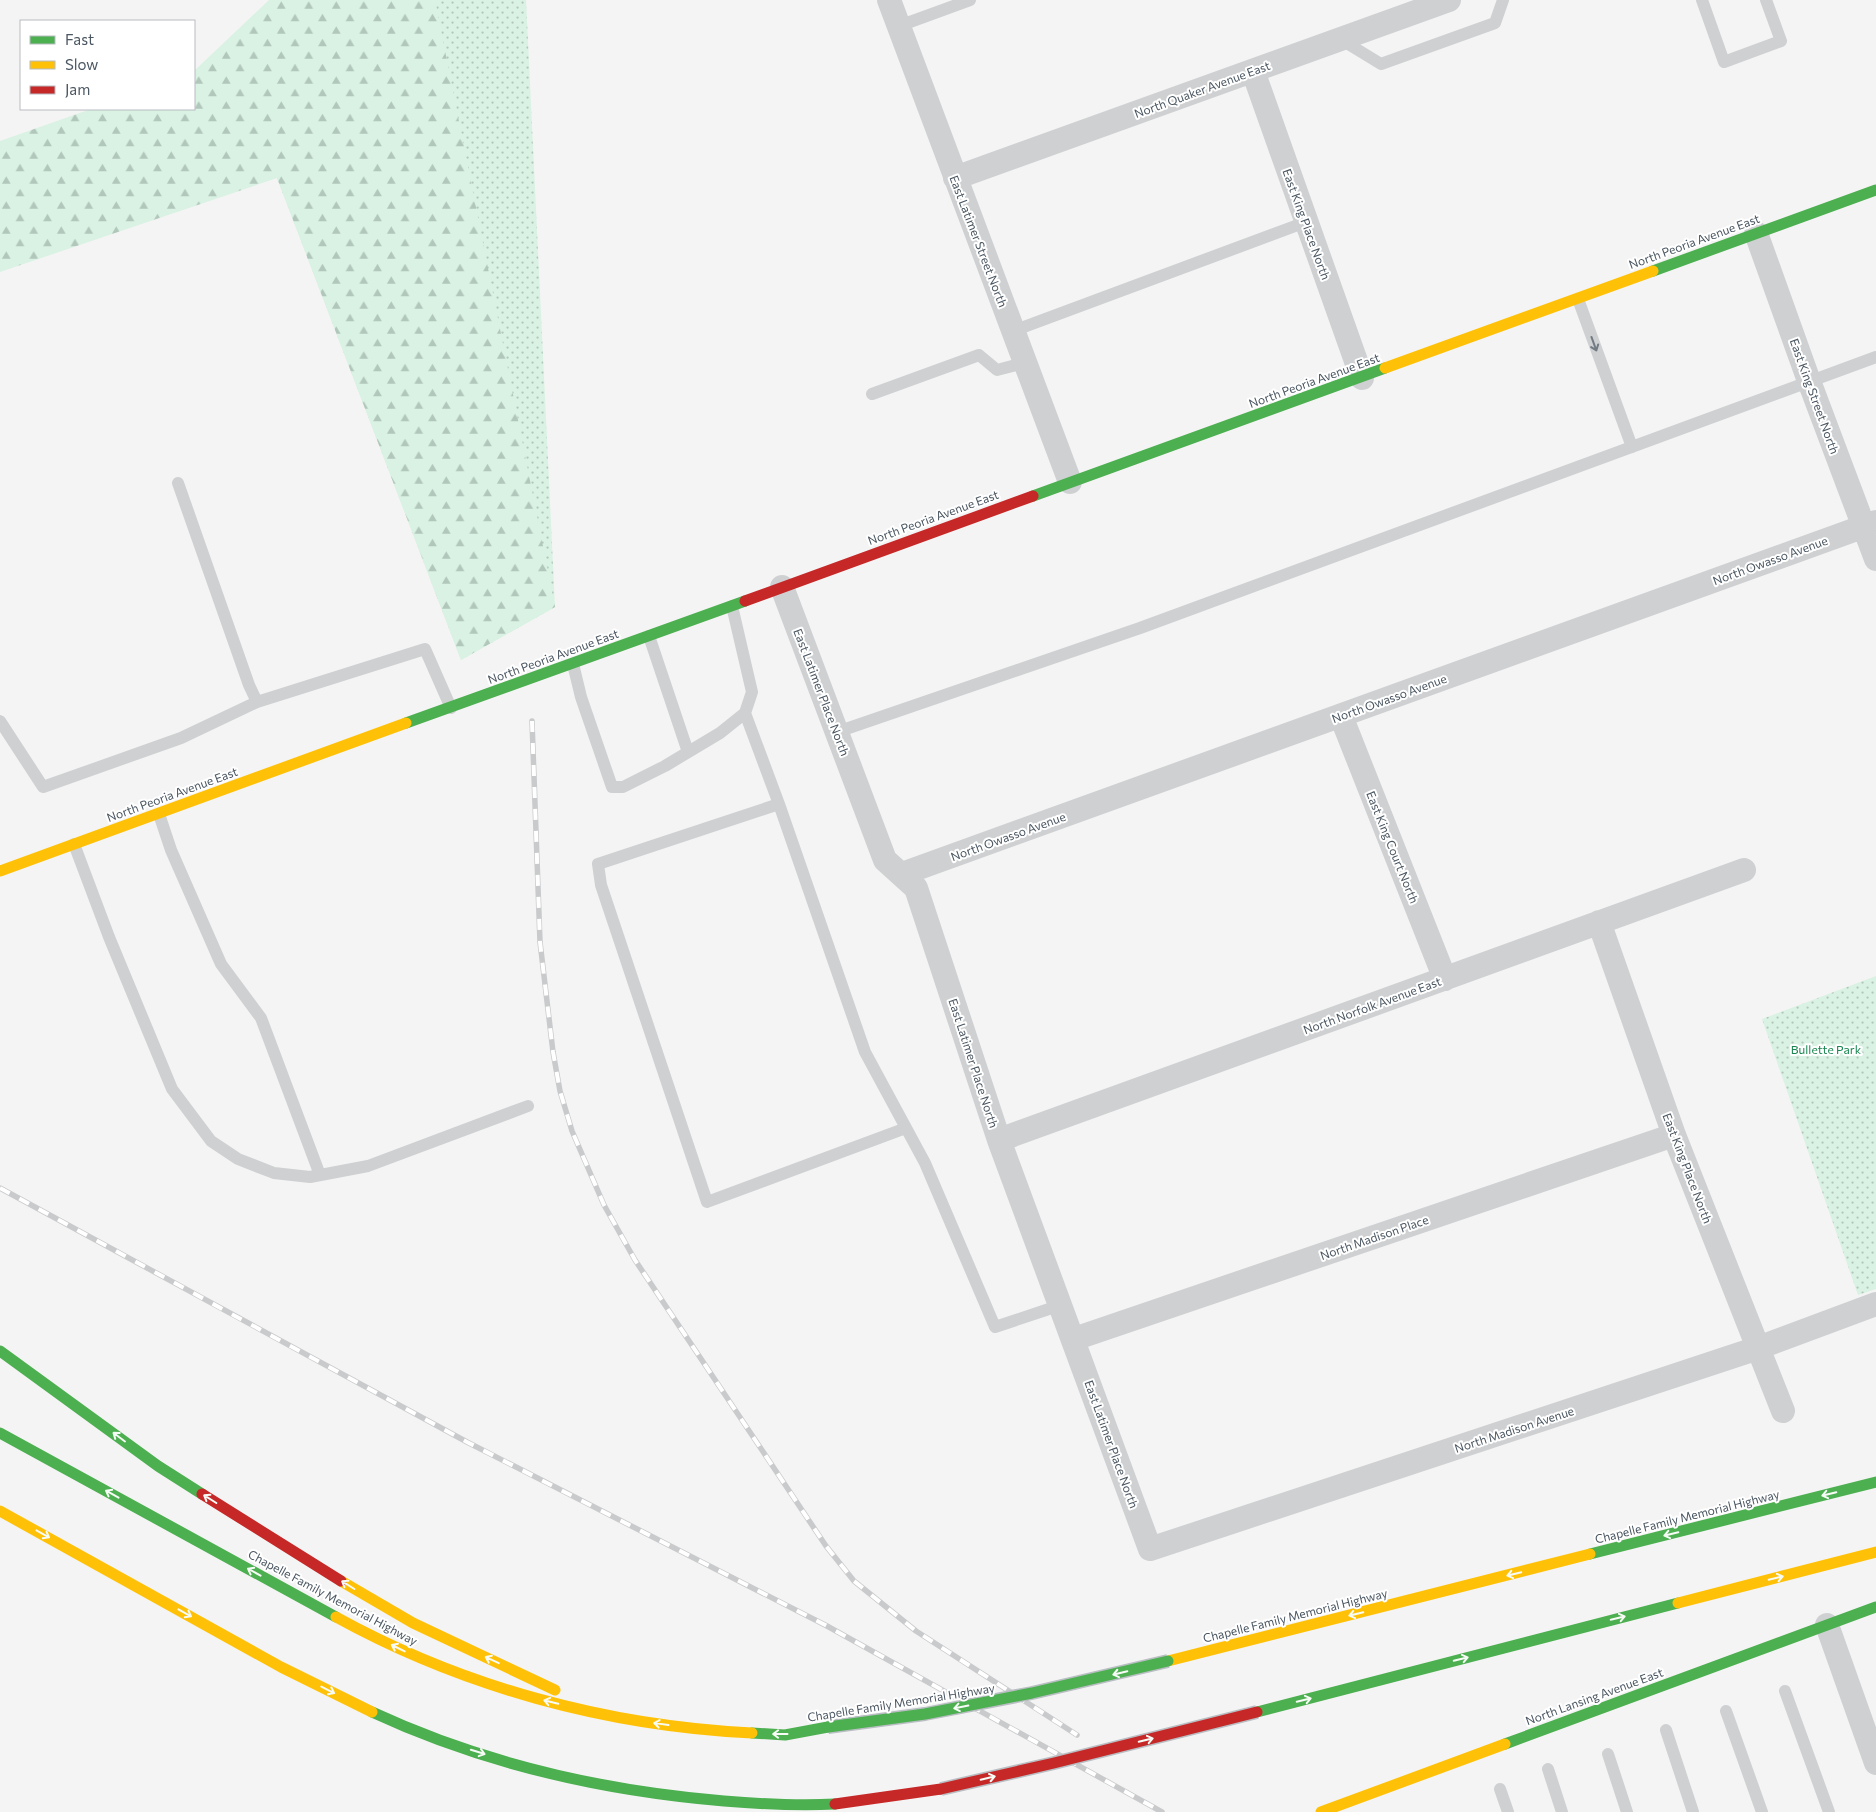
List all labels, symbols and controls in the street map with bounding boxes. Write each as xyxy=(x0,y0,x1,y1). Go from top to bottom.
legend xyxy=(20,20,195,110)
text: Fast xyxy=(65,30,94,48)
text: Slow xyxy=(65,55,98,73)
street label: North Quaker Avenue East xyxy=(1132,58,1272,120)
text: Jam xyxy=(65,80,90,98)
street label: East King Place North xyxy=(1280,167,1334,281)
street label: East Latimer Street North xyxy=(947,173,1011,309)
street label: North Peoria Avenue East xyxy=(1627,211,1762,271)
one-way arrow xyxy=(1590,336,1599,352)
street label: East King Street North xyxy=(1788,336,1842,456)
street label: North Peoria Avenue East xyxy=(1247,350,1382,410)
street label: North Peoria Avenue East xyxy=(866,487,1001,547)
street label: North Owasso Avenue xyxy=(1711,533,1829,587)
street label: North Peoria Avenue East xyxy=(486,626,621,686)
street label: East Latimer Place North xyxy=(791,626,853,758)
street label: North Owasso Avenue xyxy=(1330,671,1448,725)
street label: North Peoria Avenue East xyxy=(105,764,240,824)
street label: East King Court North xyxy=(1364,789,1422,905)
street label: North Owasso Avenue xyxy=(949,809,1067,863)
street label: North Norfolk Avenue East xyxy=(1301,973,1443,1036)
street label: East Latimer Place North xyxy=(946,996,1002,1130)
park label: Bullette Park xyxy=(1791,1042,1862,1056)
street label: East King Place North xyxy=(1660,1111,1716,1225)
street label: North Madison Place xyxy=(1318,1212,1430,1262)
street label: East Latimer Place North xyxy=(1082,1378,1142,1510)
street label: North Madison Avenue xyxy=(1453,1403,1575,1455)
one-way arrow xyxy=(112,1432,126,1442)
street label: Chapelle Family Memorial Highway xyxy=(1593,1486,1781,1546)
one-way arrow xyxy=(105,1489,119,1499)
one-way arrow xyxy=(1821,1490,1837,1499)
one-way arrow xyxy=(203,1494,217,1504)
one-way arrow xyxy=(35,1530,49,1540)
one-way arrow xyxy=(1664,1530,1680,1539)
street label: Chapelle Family Memorial Highway xyxy=(246,1546,420,1648)
one-way arrow xyxy=(247,1567,262,1577)
one-way arrow xyxy=(1506,1570,1522,1579)
one-way arrow xyxy=(1767,1573,1783,1582)
one-way arrow xyxy=(341,1580,355,1590)
street label: Chapelle Family Memorial Highway xyxy=(1201,1585,1389,1645)
one-way arrow xyxy=(177,1609,191,1619)
one-way arrow xyxy=(1349,1610,1365,1619)
one-way arrow xyxy=(1610,1613,1626,1623)
one-way arrow xyxy=(391,1643,406,1652)
one-way arrow xyxy=(1453,1654,1469,1663)
one-way arrow xyxy=(485,1655,500,1664)
street label: North Lansing Avenue East xyxy=(1523,1665,1665,1727)
one-way arrow xyxy=(1113,1669,1129,1678)
street label: Chapelle Family Memorial Highway xyxy=(806,1680,996,1724)
one-way arrow xyxy=(320,1685,335,1695)
one-way arrow xyxy=(1295,1694,1311,1704)
one-way arrow xyxy=(543,1697,559,1706)
one-way arrow xyxy=(954,1703,970,1712)
one-way arrow xyxy=(653,1719,669,1729)
one-way arrow xyxy=(772,1729,788,1739)
one-way arrow xyxy=(1138,1735,1154,1744)
one-way arrow xyxy=(469,1748,485,1757)
one-way arrow xyxy=(980,1773,996,1782)

